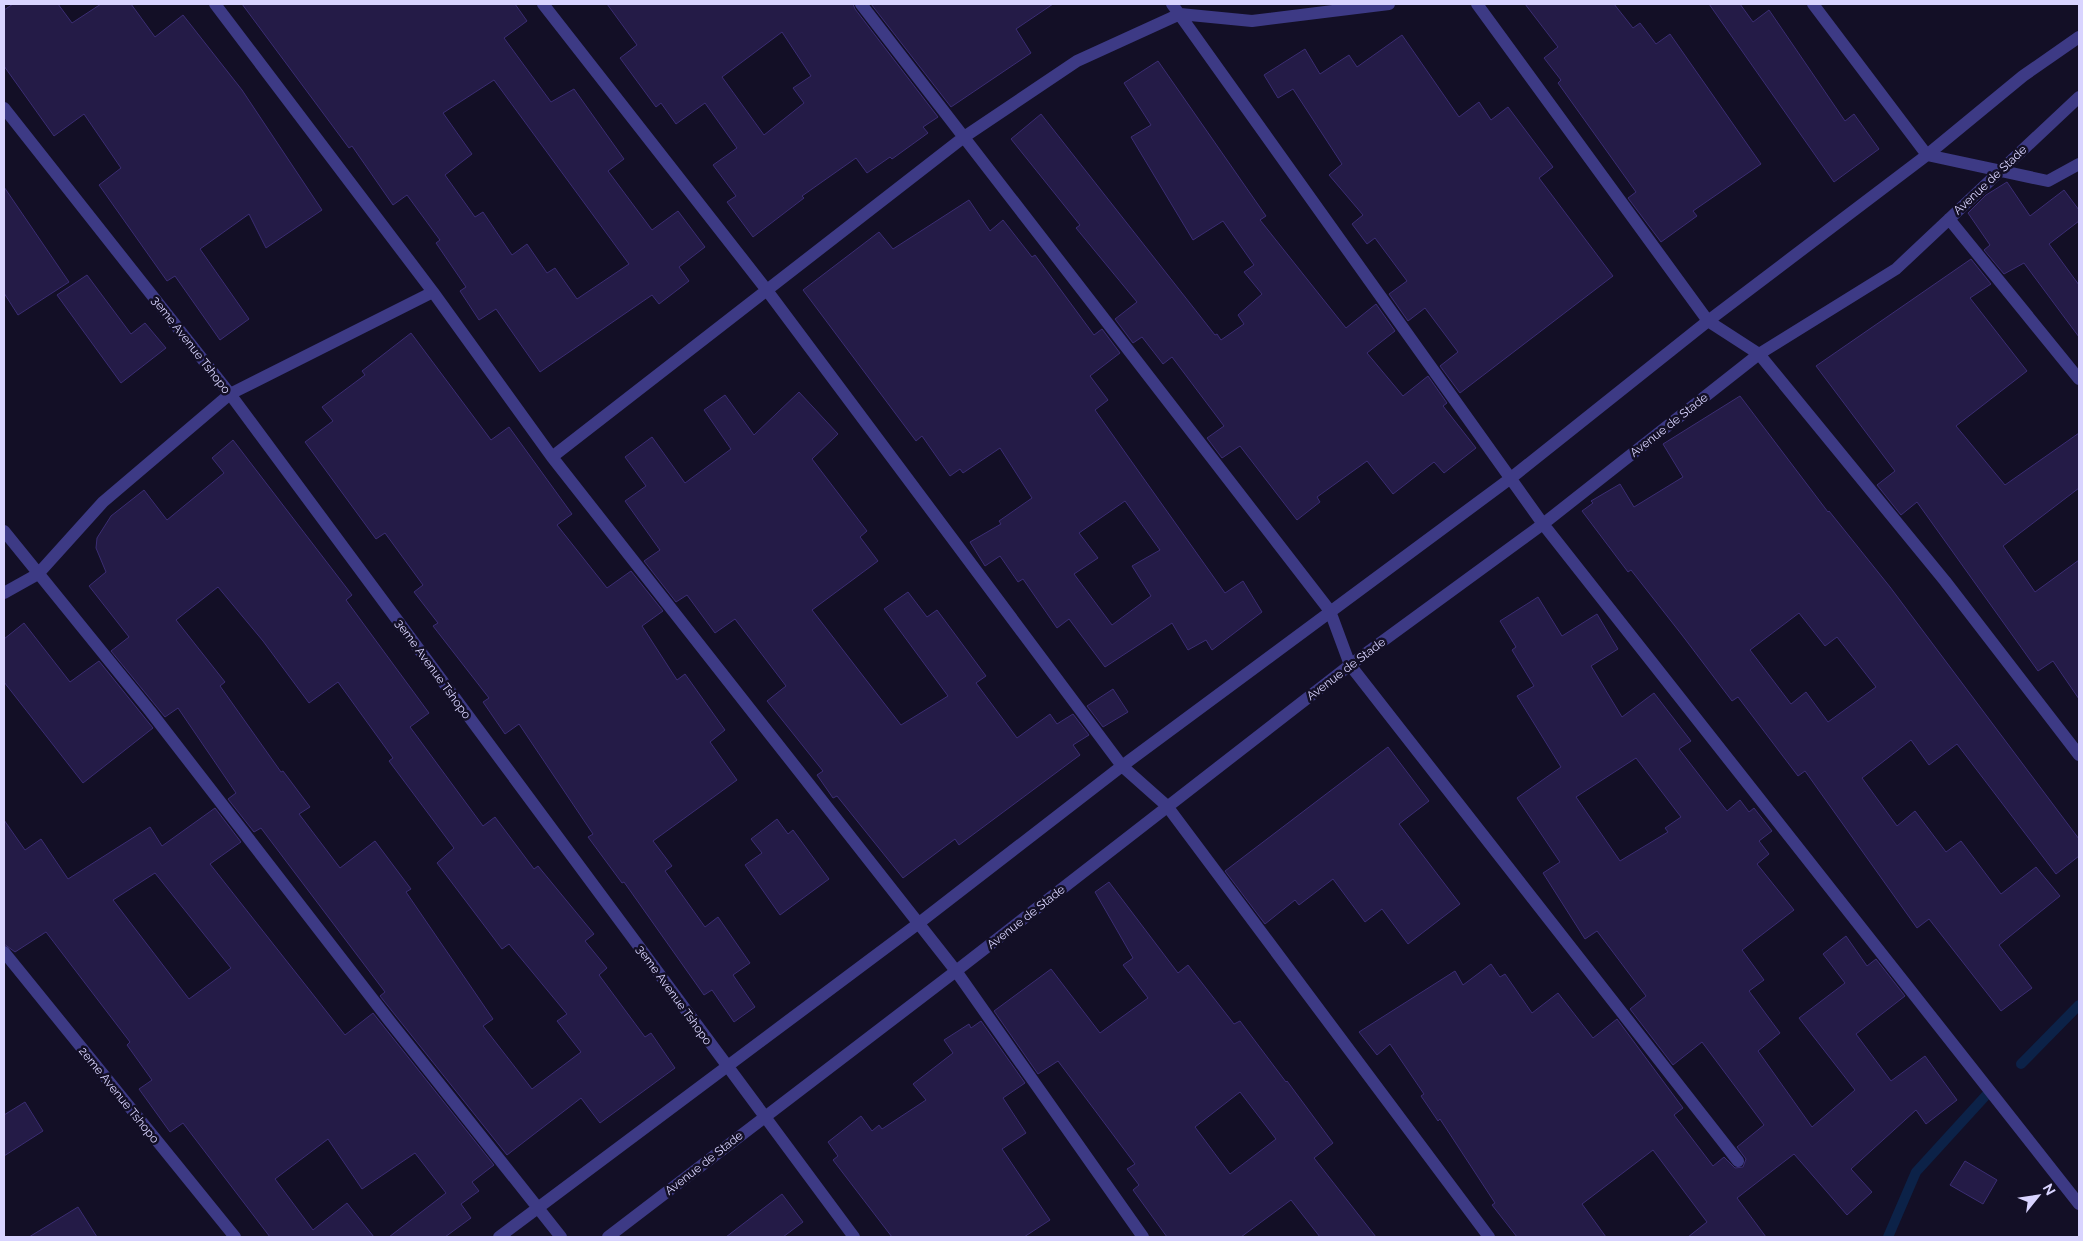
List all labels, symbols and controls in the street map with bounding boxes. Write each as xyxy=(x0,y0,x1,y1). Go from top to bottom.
street label: Avenue de Stade xyxy=(1950,142,2030,218)
street label: 3eme Avenue Tshopo xyxy=(149,294,233,396)
street label: Avenue de Stade xyxy=(1627,390,1711,460)
street label: 3eme Avenue Tshopo xyxy=(392,617,474,721)
street label: Avenue de Stade xyxy=(1304,635,1388,703)
street label: Avenue de Stade xyxy=(984,882,1068,952)
street label: 3eme Avenue Tshopo xyxy=(633,943,715,1047)
street label: 2eme Avenue Tshopo xyxy=(76,1044,162,1146)
street label: Avenue de Stade xyxy=(662,1128,746,1198)
north arrow xyxy=(2013,1171,2063,1221)
text: N xyxy=(2040,1181,2059,1198)

